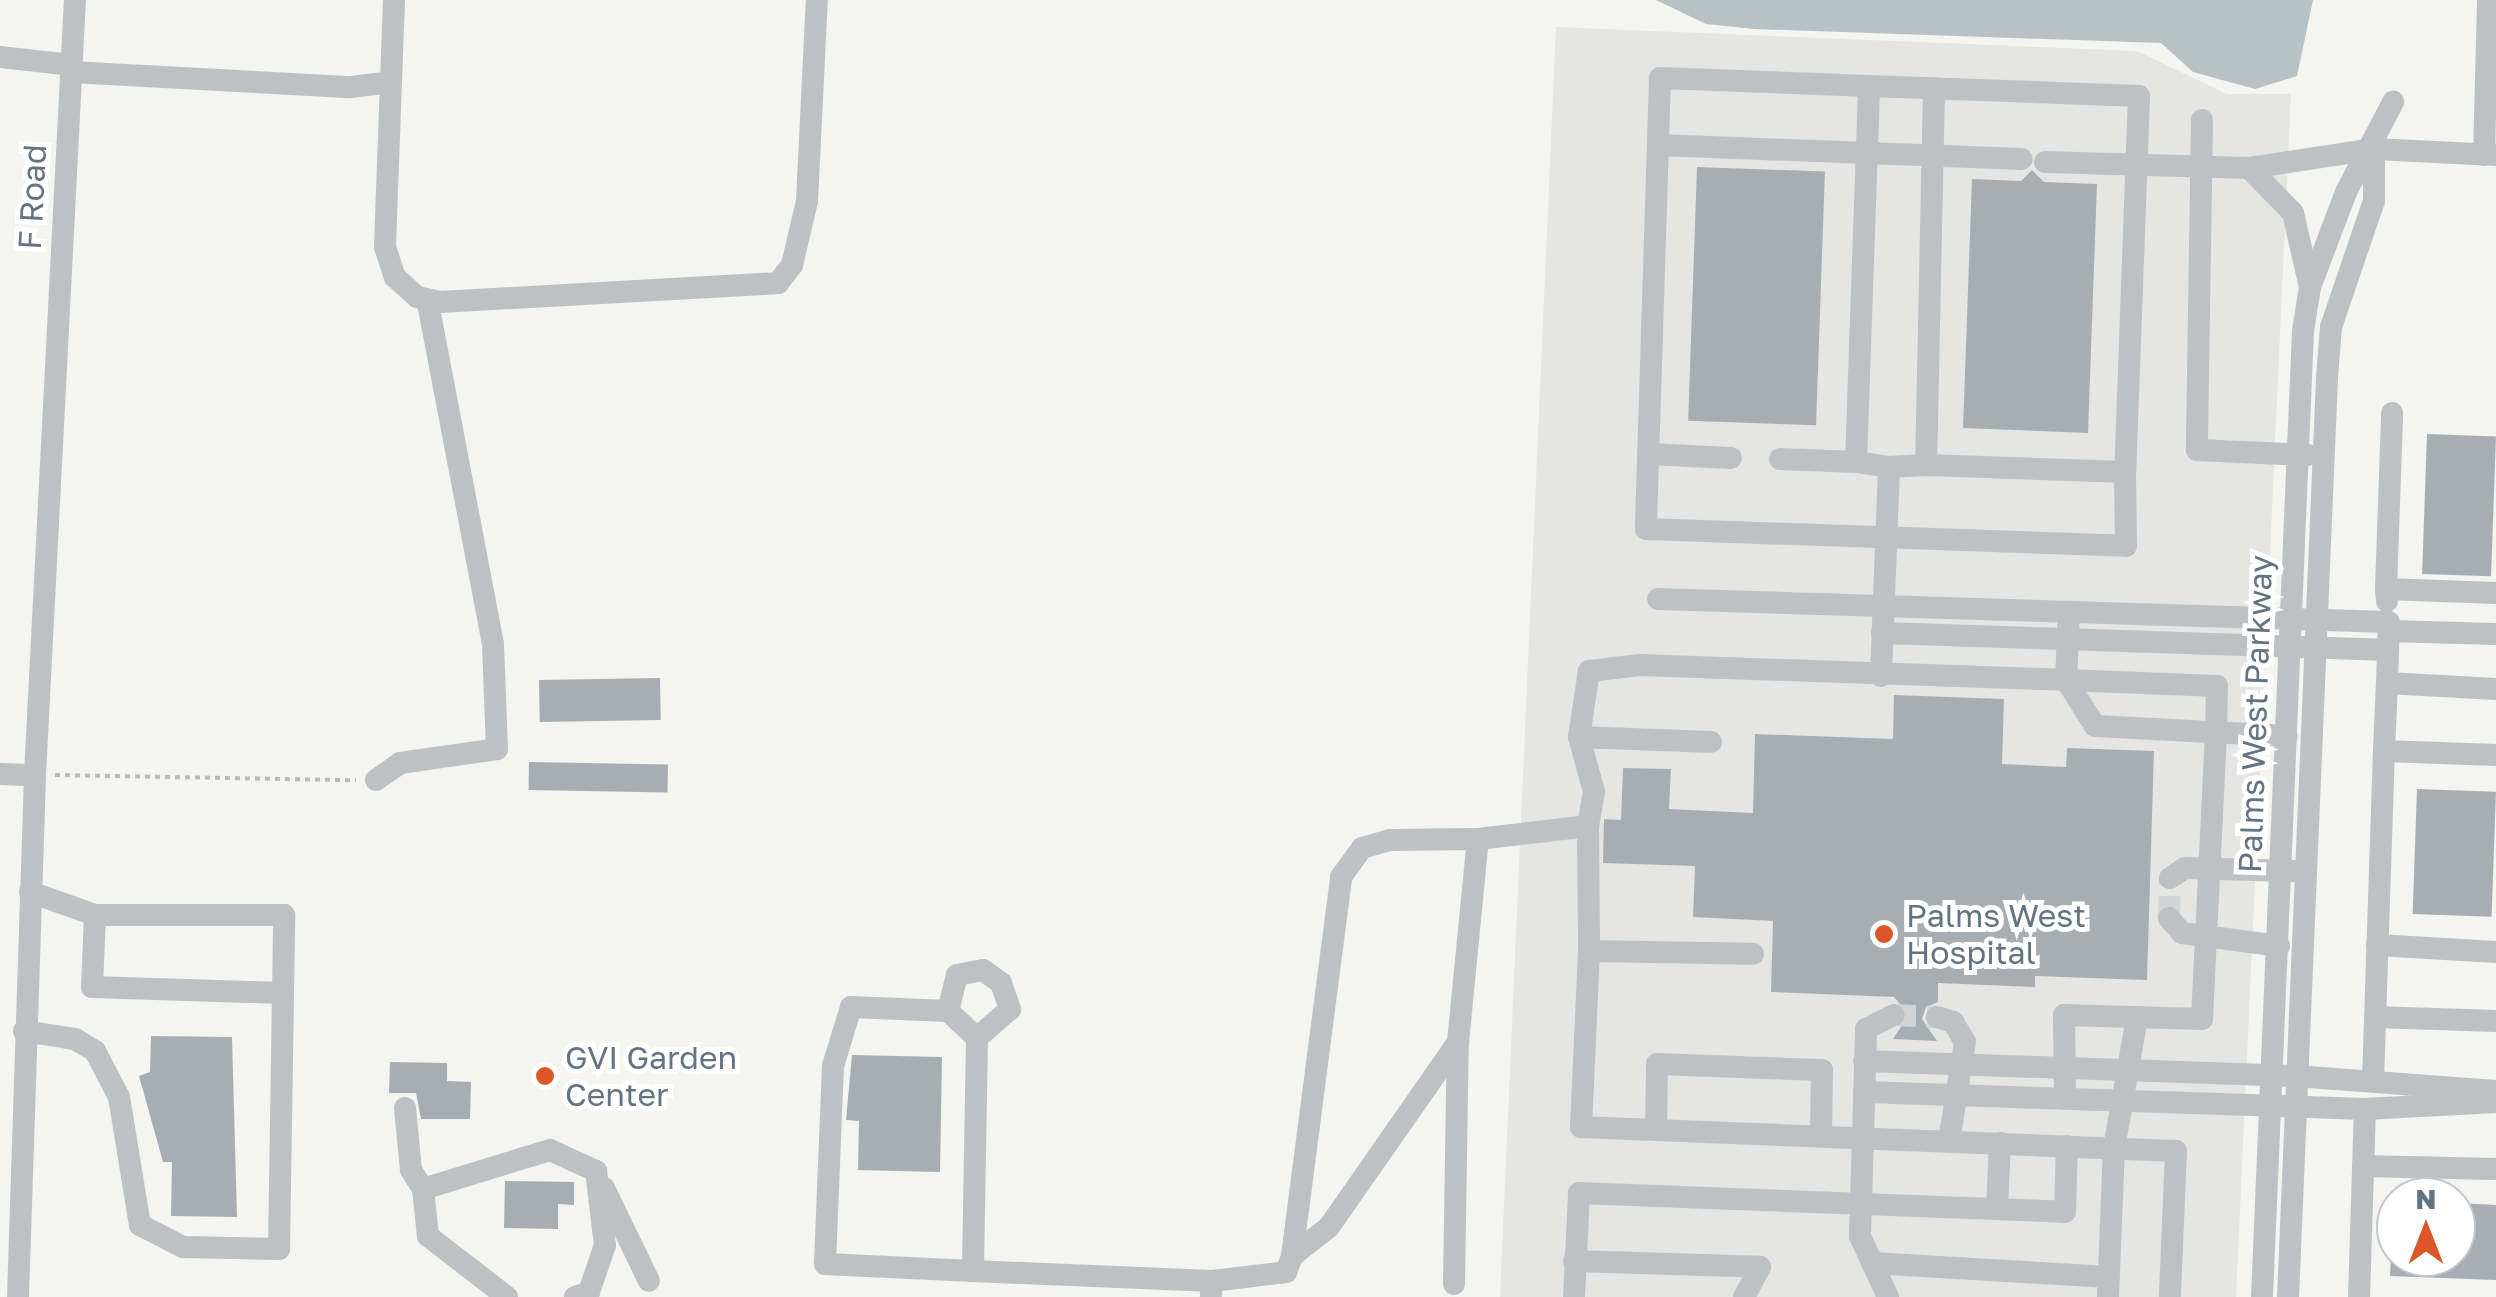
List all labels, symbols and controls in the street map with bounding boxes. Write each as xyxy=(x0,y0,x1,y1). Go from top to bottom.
street label: F Road xyxy=(10,143,54,251)
street label: Palms West Parkway xyxy=(2230,554,2280,874)
place label: Palms West Hospital xyxy=(1906,897,2086,972)
marker: Palms West Hospital xyxy=(1871,921,1897,947)
place label: GVI Garden Center xyxy=(565,1039,737,1114)
marker: GVI Garden Center xyxy=(534,1065,556,1087)
north arrow xyxy=(2376,1177,2476,1277)
text: N xyxy=(2415,1182,2437,1215)

